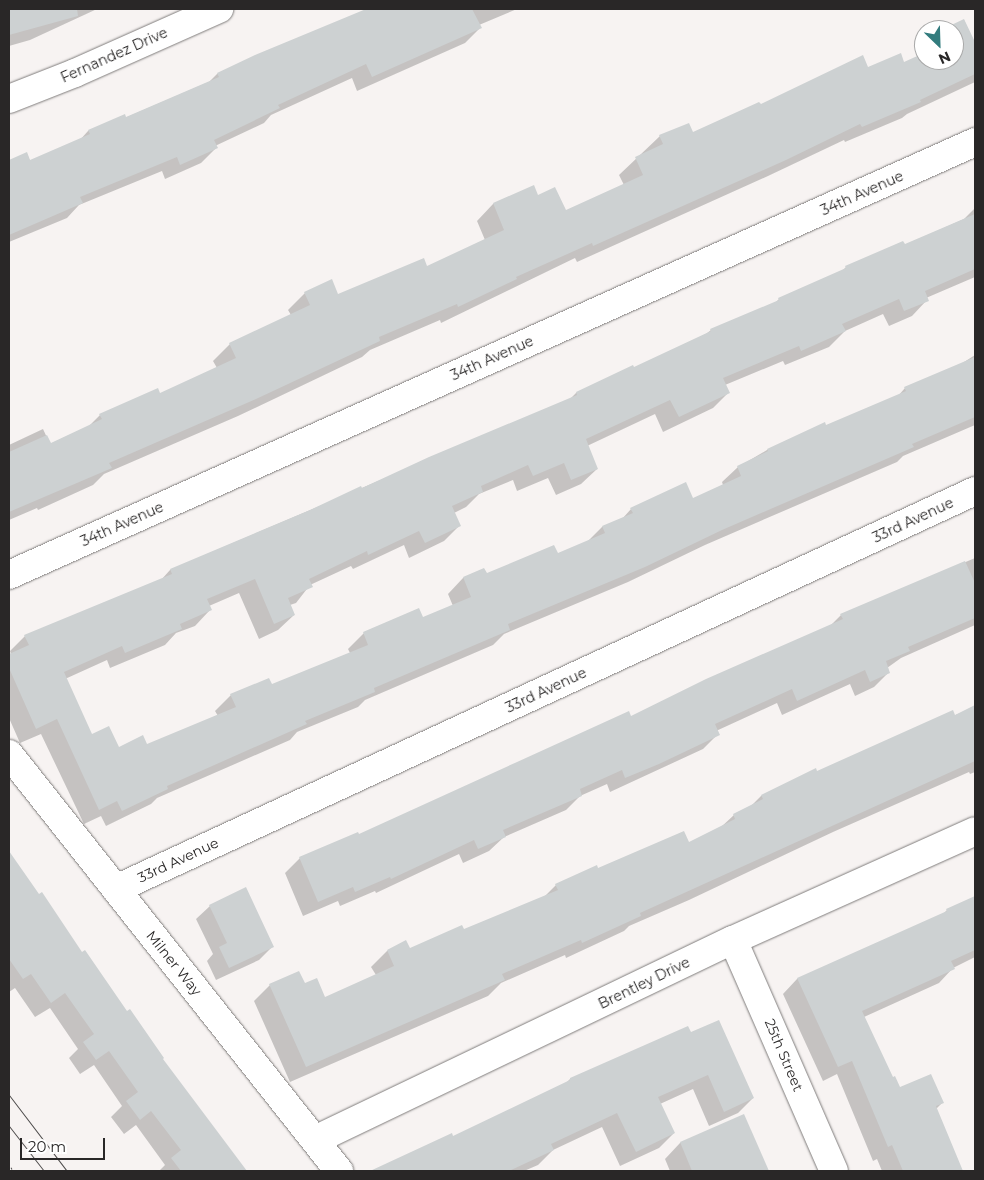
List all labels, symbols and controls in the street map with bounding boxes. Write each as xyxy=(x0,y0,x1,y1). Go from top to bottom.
north arrow xyxy=(914,20,964,70)
street label: Fernandez Drive xyxy=(58,24,170,86)
text: N xyxy=(936,47,954,68)
street label: 34th Avenue xyxy=(818,167,906,219)
street label: 34th Avenue xyxy=(448,332,536,384)
street label: 33rd Avenue xyxy=(870,494,956,546)
street label: 34th Avenue xyxy=(78,498,166,550)
street label: 33rd Avenue xyxy=(503,664,589,716)
street label: 33rd Avenue xyxy=(135,834,221,886)
street label: Milner Way xyxy=(143,927,205,999)
street label: Brentley Drive xyxy=(596,954,692,1012)
street label: 25th Street xyxy=(761,1016,807,1094)
scale bar xyxy=(22,1128,108,1160)
text: 20 m xyxy=(28,1137,66,1156)

